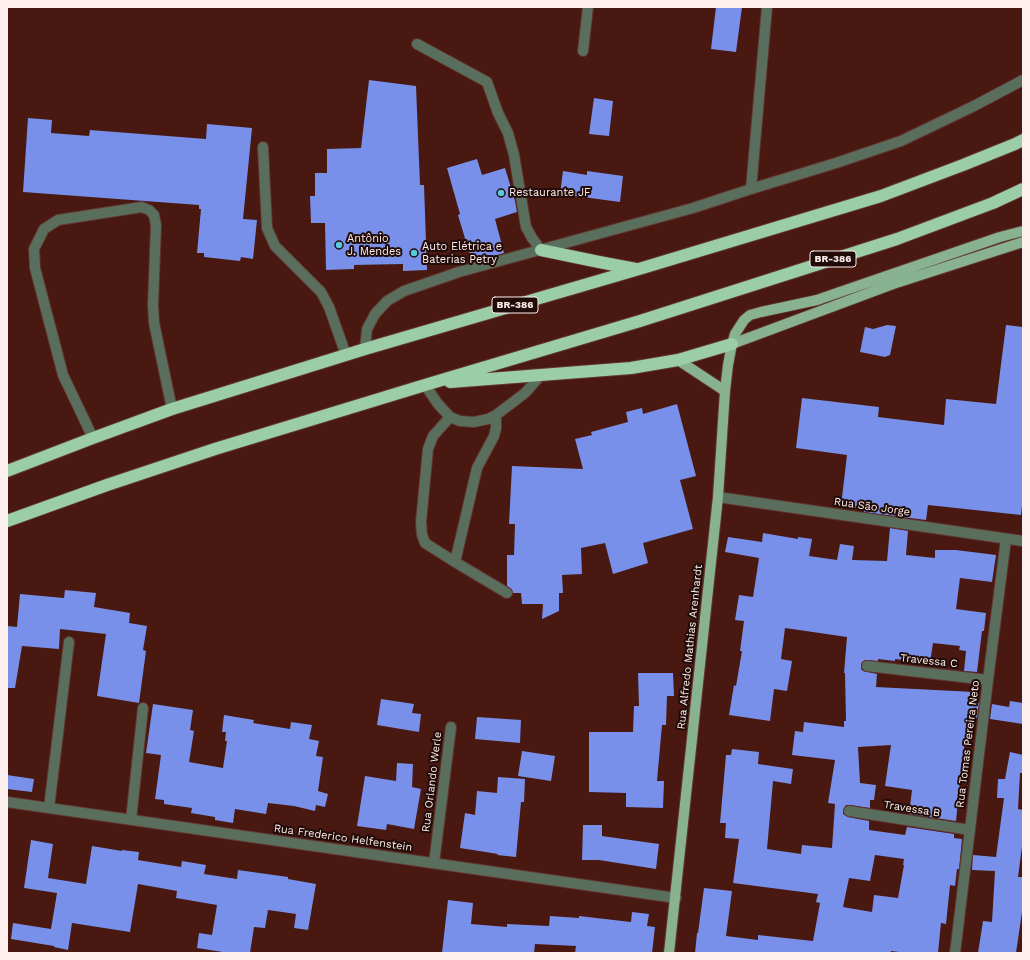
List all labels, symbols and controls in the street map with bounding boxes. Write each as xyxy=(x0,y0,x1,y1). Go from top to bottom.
place label: Restaurante JF xyxy=(509,186,591,200)
marker: Restaurante JF xyxy=(496,188,506,198)
place label: Antônio J. Mendes xyxy=(347,232,401,258)
marker: Antônio J. Mendes xyxy=(334,240,344,250)
place label: Auto Elétrica e Baterias Petry xyxy=(422,240,502,266)
marker: Auto Elétrica e Baterias Petry xyxy=(409,248,419,258)
road number: BR-386 xyxy=(810,251,856,267)
road number: BR-386 xyxy=(492,297,538,313)
street label: Rua São Jorge xyxy=(833,495,911,519)
street label: Rua Alfredo Mathias Arenhardt xyxy=(675,564,705,730)
street label: Travessa C xyxy=(900,651,958,671)
street label: Rua Tomas Pereira Neto xyxy=(954,679,982,809)
street label: Rua Orlando Werle xyxy=(419,731,445,833)
street label: Travessa B xyxy=(883,798,941,820)
street label: Rua Frederico Helfenstein xyxy=(273,822,413,854)

